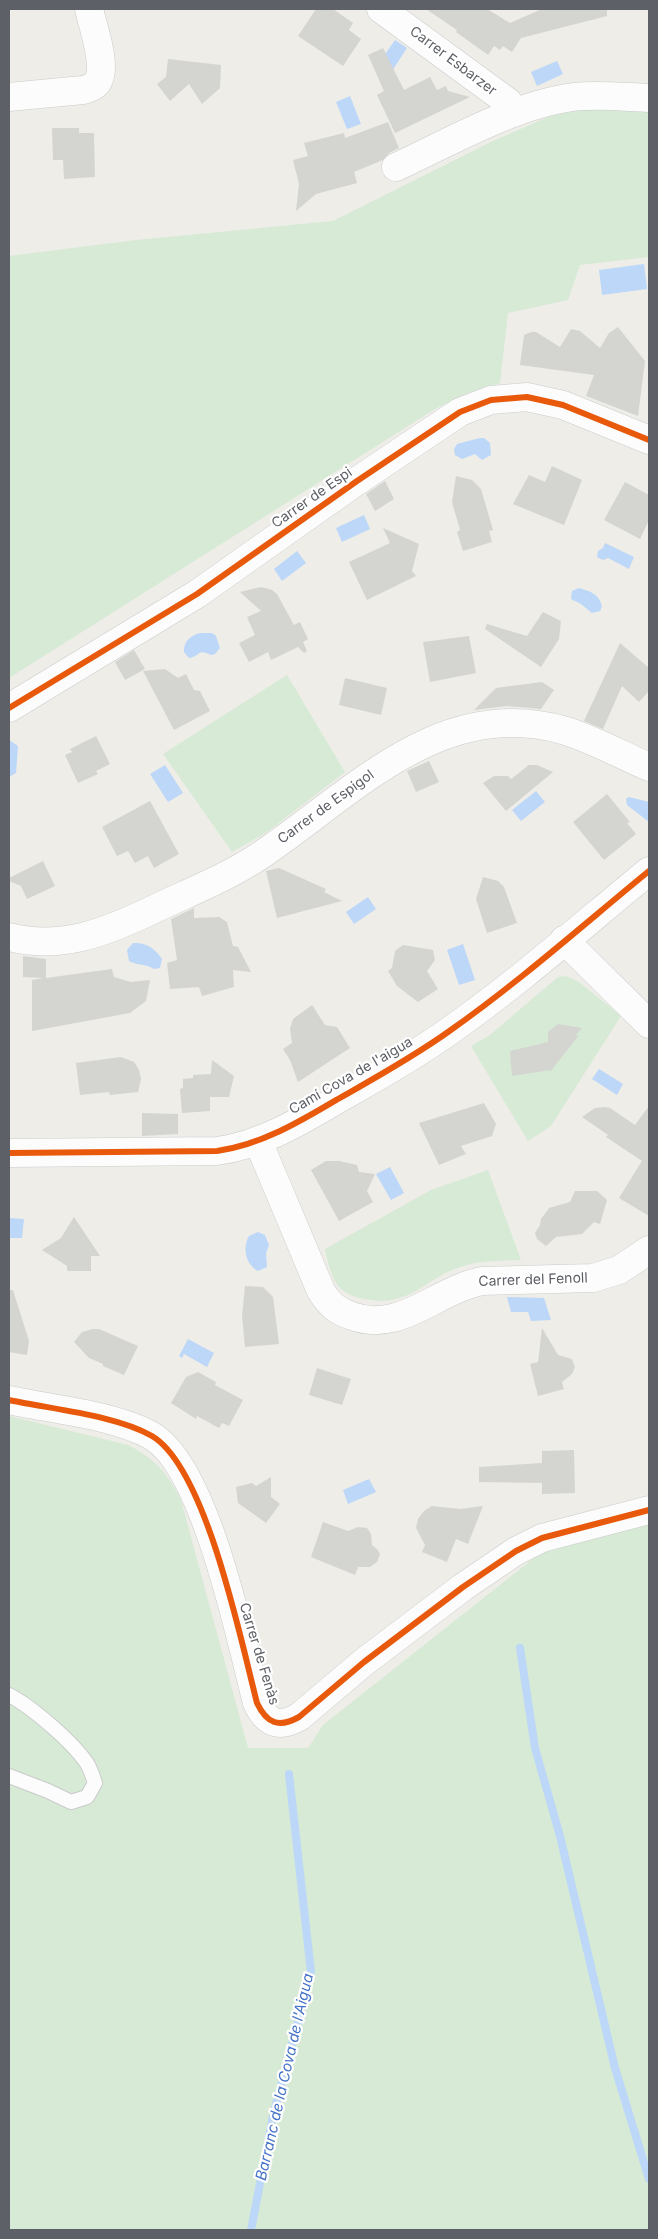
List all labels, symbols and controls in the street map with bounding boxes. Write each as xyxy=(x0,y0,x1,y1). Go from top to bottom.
street label: Carrer Esbarzer xyxy=(406,23,500,99)
street label: Carrer de Espi xyxy=(269,464,355,532)
street label: Carrer de Espigol xyxy=(275,766,377,848)
street label: Camí Cova de l'aigua xyxy=(286,1034,416,1118)
street label: Carrer del Fenoll xyxy=(478,1270,588,1290)
street label: Carrer de Fenàs xyxy=(235,1601,283,1707)
water label: Barranc de la Cova de l'Aigua xyxy=(252,1972,318,2182)

